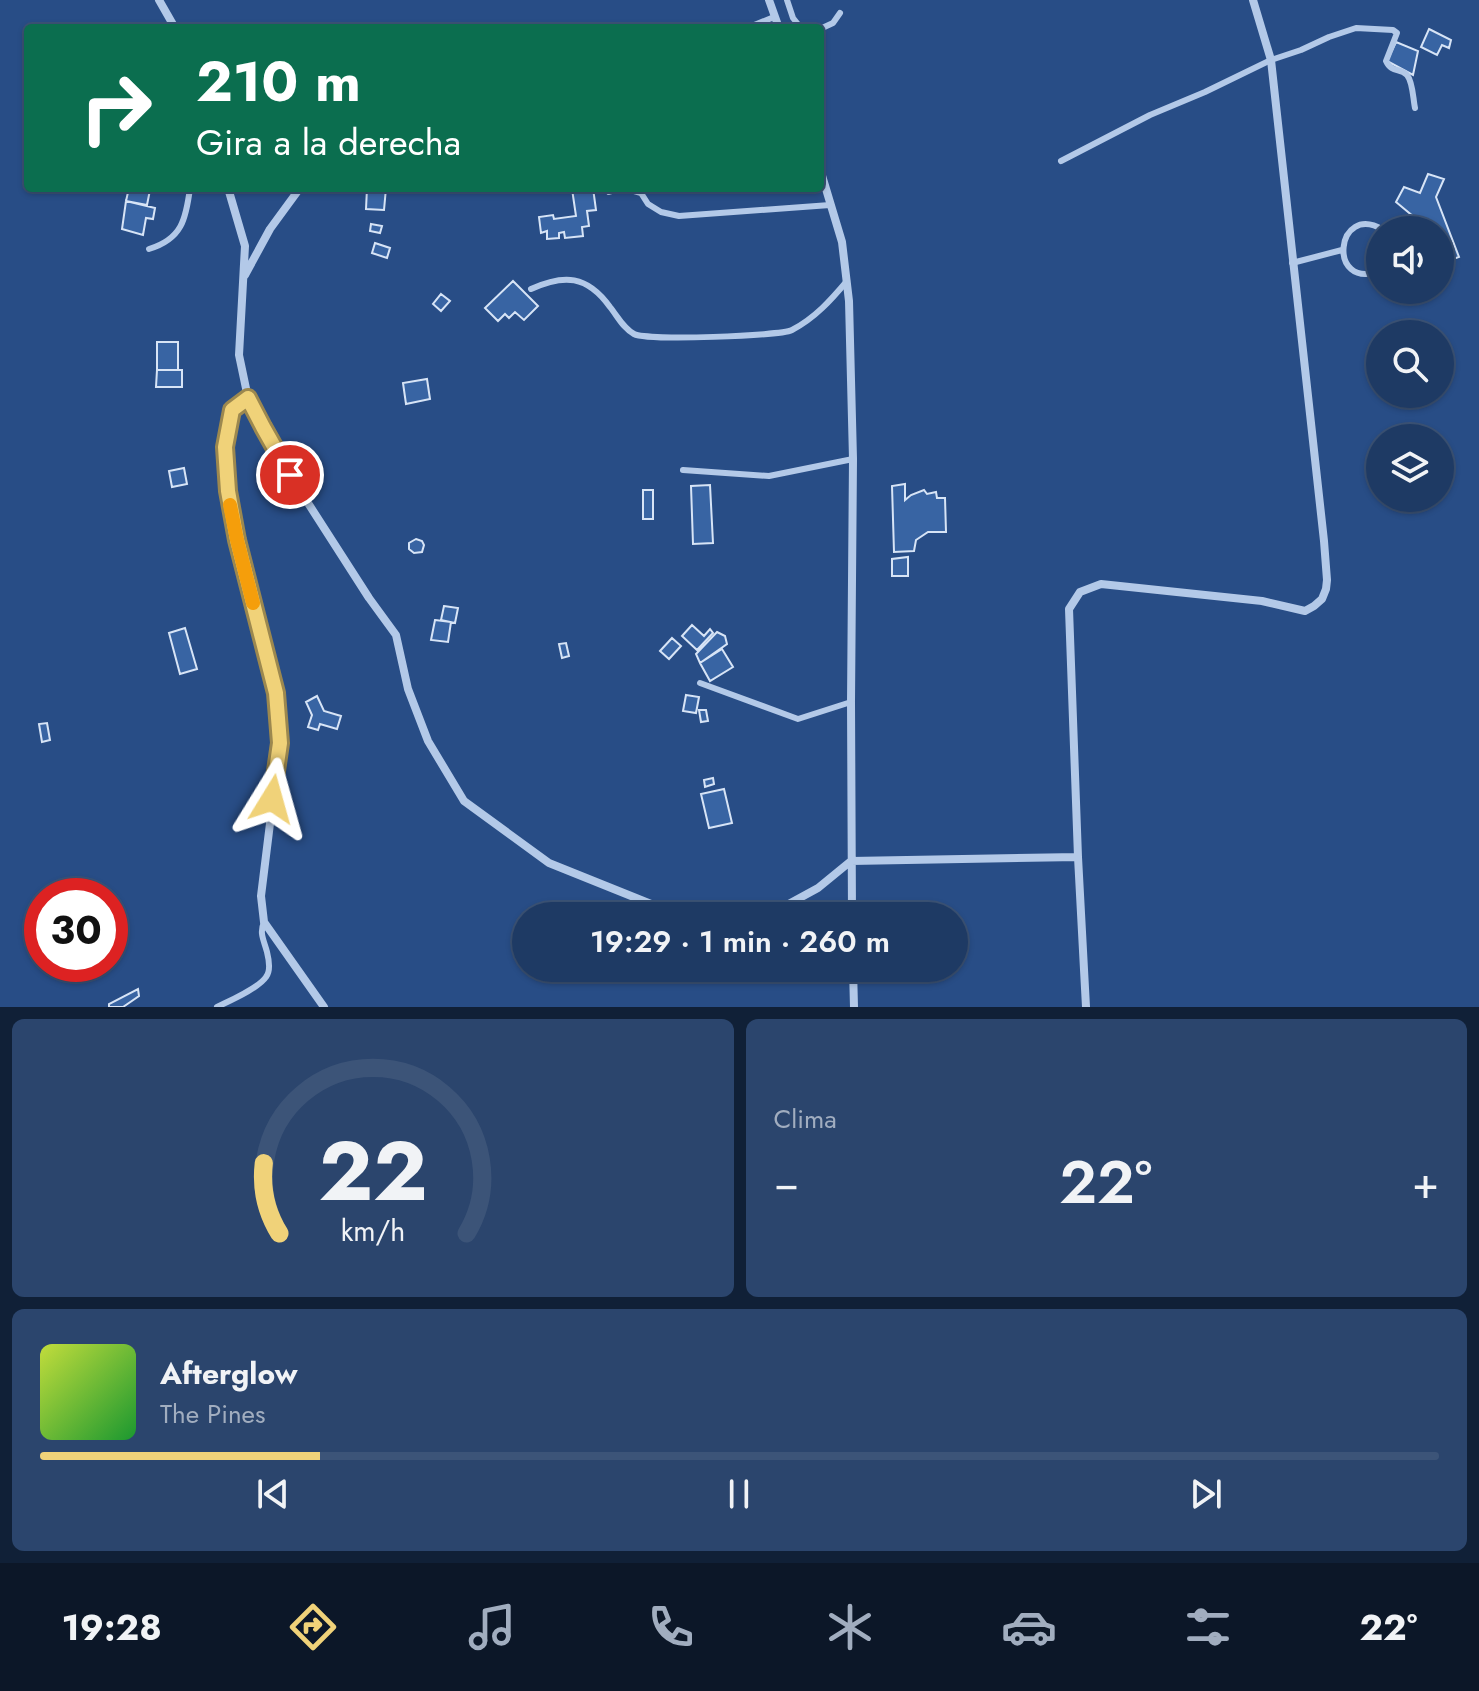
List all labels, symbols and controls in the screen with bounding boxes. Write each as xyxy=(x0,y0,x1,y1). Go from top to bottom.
text: 210 m xyxy=(196,41,361,122)
icon: right xyxy=(64,56,168,160)
text: Gira a la derecha xyxy=(196,116,461,168)
map controls xyxy=(1366,216,1454,512)
button: sound xyxy=(1366,216,1454,304)
button: search xyxy=(1366,320,1454,408)
button: layers xyxy=(1366,424,1454,512)
pin xyxy=(256,441,324,509)
icon: arrive xyxy=(268,453,312,497)
position arrow xyxy=(230,757,314,841)
speed limit sign: 30 xyxy=(24,878,128,982)
text: 19:29 · 1 min · 260 m xyxy=(590,920,890,963)
text: Clima xyxy=(774,1100,837,1138)
text: 22 xyxy=(318,1111,427,1231)
text: 22° xyxy=(1059,1139,1152,1226)
text: − xyxy=(774,1151,799,1215)
text: + xyxy=(1412,1151,1439,1215)
text: km/h xyxy=(340,1210,405,1252)
text: Afterglow xyxy=(160,1352,297,1395)
text: The Pines xyxy=(160,1395,265,1433)
icon: previous xyxy=(251,1472,295,1516)
icon: pause xyxy=(717,1472,761,1516)
icon: next xyxy=(1184,1472,1228,1516)
icon: directions xyxy=(285,1599,341,1655)
icon: music xyxy=(464,1599,520,1655)
icon: phone xyxy=(643,1599,699,1655)
icon: climate xyxy=(822,1599,878,1655)
icon: car xyxy=(1001,1599,1057,1655)
icon: filters xyxy=(1180,1599,1236,1655)
text: 19:28 xyxy=(62,1601,162,1653)
text: 22° xyxy=(1359,1601,1417,1653)

